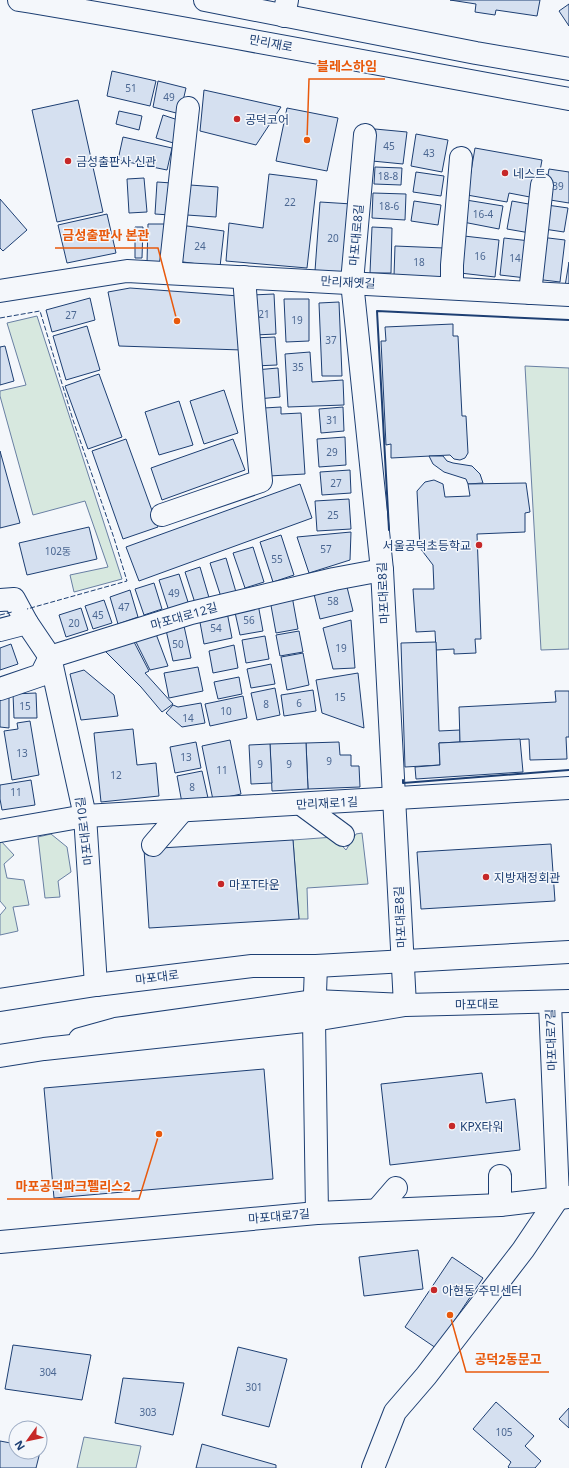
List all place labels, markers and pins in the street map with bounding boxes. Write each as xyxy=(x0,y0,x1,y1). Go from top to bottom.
callout: 블레스하임 xyxy=(309,54,385,79)
place label: 공덕코어 xyxy=(245,111,289,128)
marker: 공덕코어 xyxy=(232,114,242,124)
place label: 금성출판사 신관 xyxy=(76,153,156,170)
marker: 금성출판사 신관 xyxy=(63,156,73,166)
place label: 네스트 xyxy=(513,165,546,182)
marker: 네스트 xyxy=(500,168,510,178)
callout: 금성출판사 본관 xyxy=(55,223,158,248)
place label: 서울공덕초등학교 xyxy=(383,537,471,554)
marker: 서울공덕초등학교 xyxy=(474,540,484,550)
place label: 지방재정회관 xyxy=(494,869,560,886)
marker: 지방재정회관 xyxy=(481,872,491,882)
place label: 마포T타운 xyxy=(229,876,280,893)
marker: 마포T타운 xyxy=(216,879,226,889)
place label: KPX타워 xyxy=(460,1118,504,1135)
marker: KPX타워 xyxy=(447,1121,457,1131)
callout: 마포공덕파크펠리스2 xyxy=(7,1174,139,1199)
place label: 아현동 주민센터 xyxy=(442,1282,522,1299)
marker: 아현동 주민센터 xyxy=(429,1285,439,1295)
callout: 공덕2동문고 xyxy=(466,1347,549,1372)

